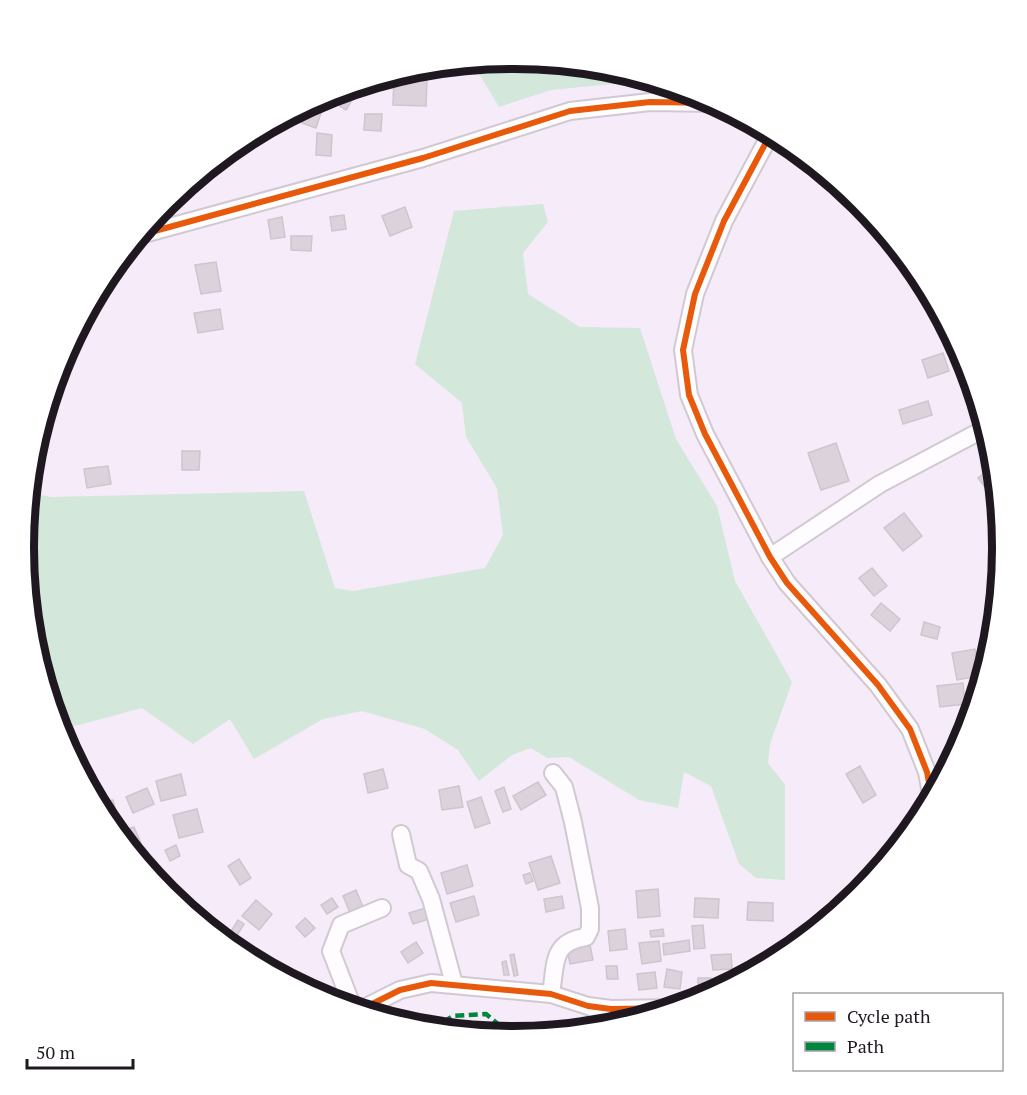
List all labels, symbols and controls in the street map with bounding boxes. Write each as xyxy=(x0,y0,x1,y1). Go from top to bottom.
legend xyxy=(793,993,1003,1071)
text: Cycle path xyxy=(847,1004,931,1028)
scale bar xyxy=(27,1032,134,1070)
text: Path xyxy=(847,1034,884,1058)
text: 50 m xyxy=(36,1040,76,1064)

